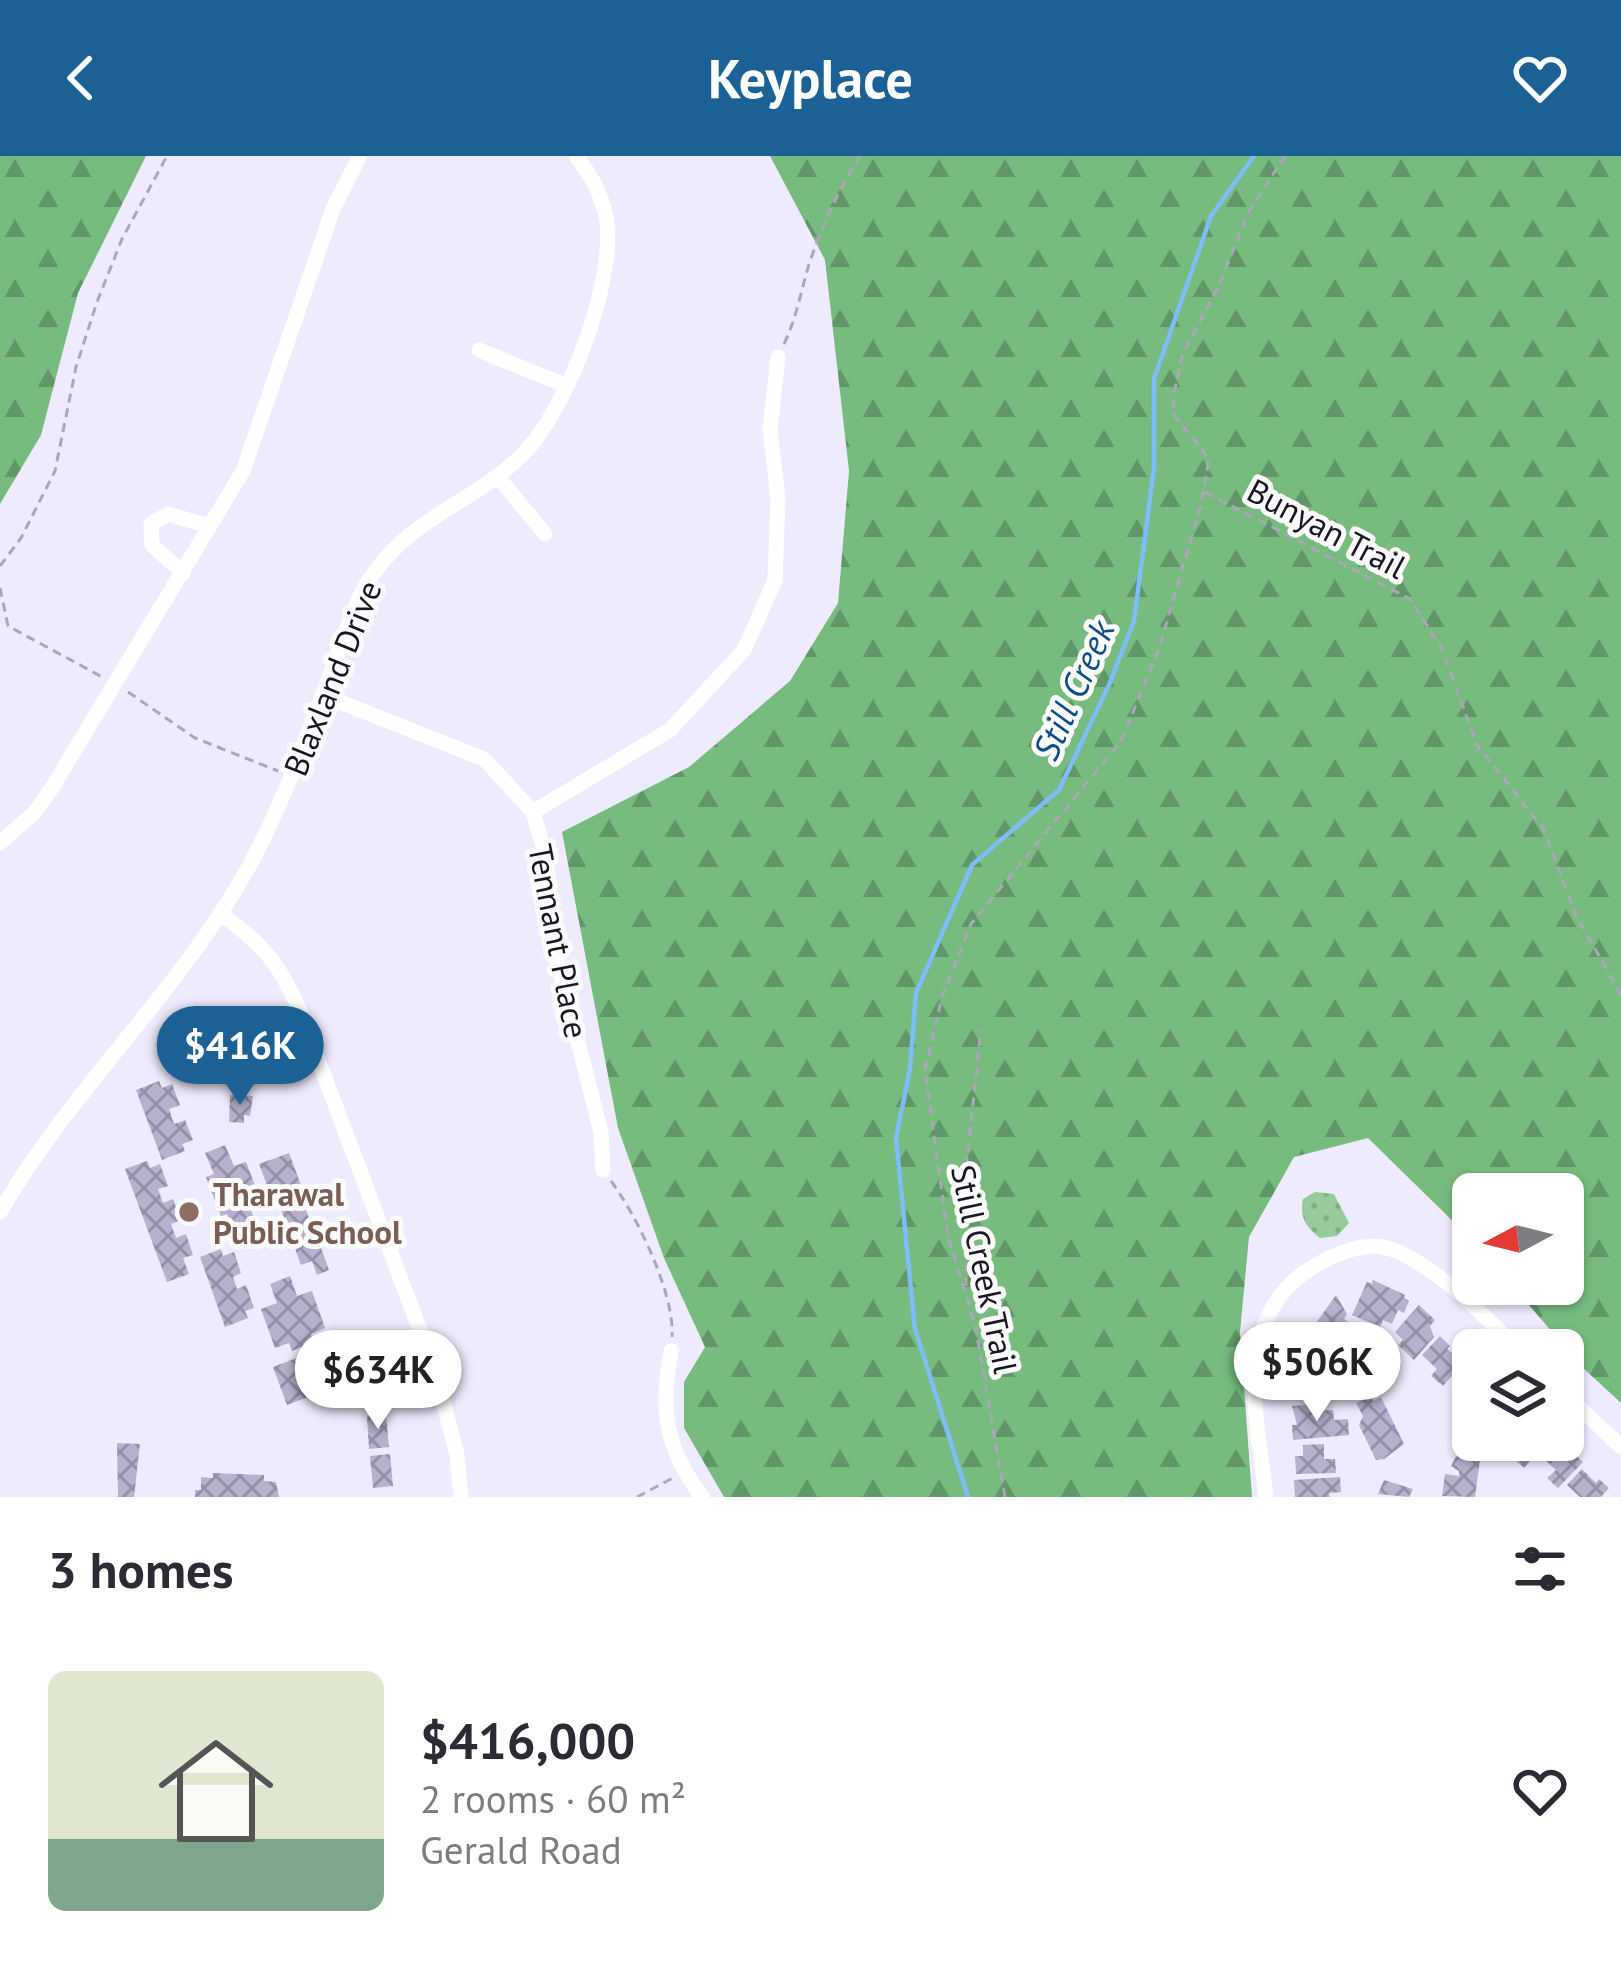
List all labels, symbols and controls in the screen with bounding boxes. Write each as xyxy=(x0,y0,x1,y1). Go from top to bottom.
text: Keyplace xyxy=(708,43,913,113)
icon: back xyxy=(48,45,114,111)
icon: heart xyxy=(1507,45,1573,111)
street label: Bunyan Trail xyxy=(1240,468,1414,588)
street label: Blaxland Drive xyxy=(273,574,391,782)
water label: Still Creek xyxy=(1022,611,1125,767)
street label: Tennant Place xyxy=(519,840,599,1042)
pin: $416K xyxy=(156,1006,324,1108)
text: $416K xyxy=(184,1019,296,1070)
street label: Still Creek Trail xyxy=(942,1161,1028,1377)
place label: Tharawal Public School xyxy=(213,1172,402,1253)
north arrow xyxy=(1452,1173,1584,1305)
map controls xyxy=(1452,1173,1584,1461)
marker: Tharawal Public School xyxy=(176,1199,202,1225)
pin: $506K xyxy=(1233,1322,1401,1424)
button: layers xyxy=(1452,1329,1584,1461)
pin: $634K xyxy=(294,1330,462,1432)
text: $506K xyxy=(1261,1335,1373,1386)
text: $634K xyxy=(322,1343,434,1394)
text: 3 homes xyxy=(48,1536,234,1602)
icon: filters xyxy=(1507,1536,1573,1602)
text: $416,000 xyxy=(420,1707,635,1773)
icon: home xyxy=(144,1719,288,1863)
icon: heart xyxy=(1507,1758,1573,1824)
text: 2 rooms · 60 m² xyxy=(420,1773,686,1824)
text: Gerald Road xyxy=(420,1824,622,1875)

